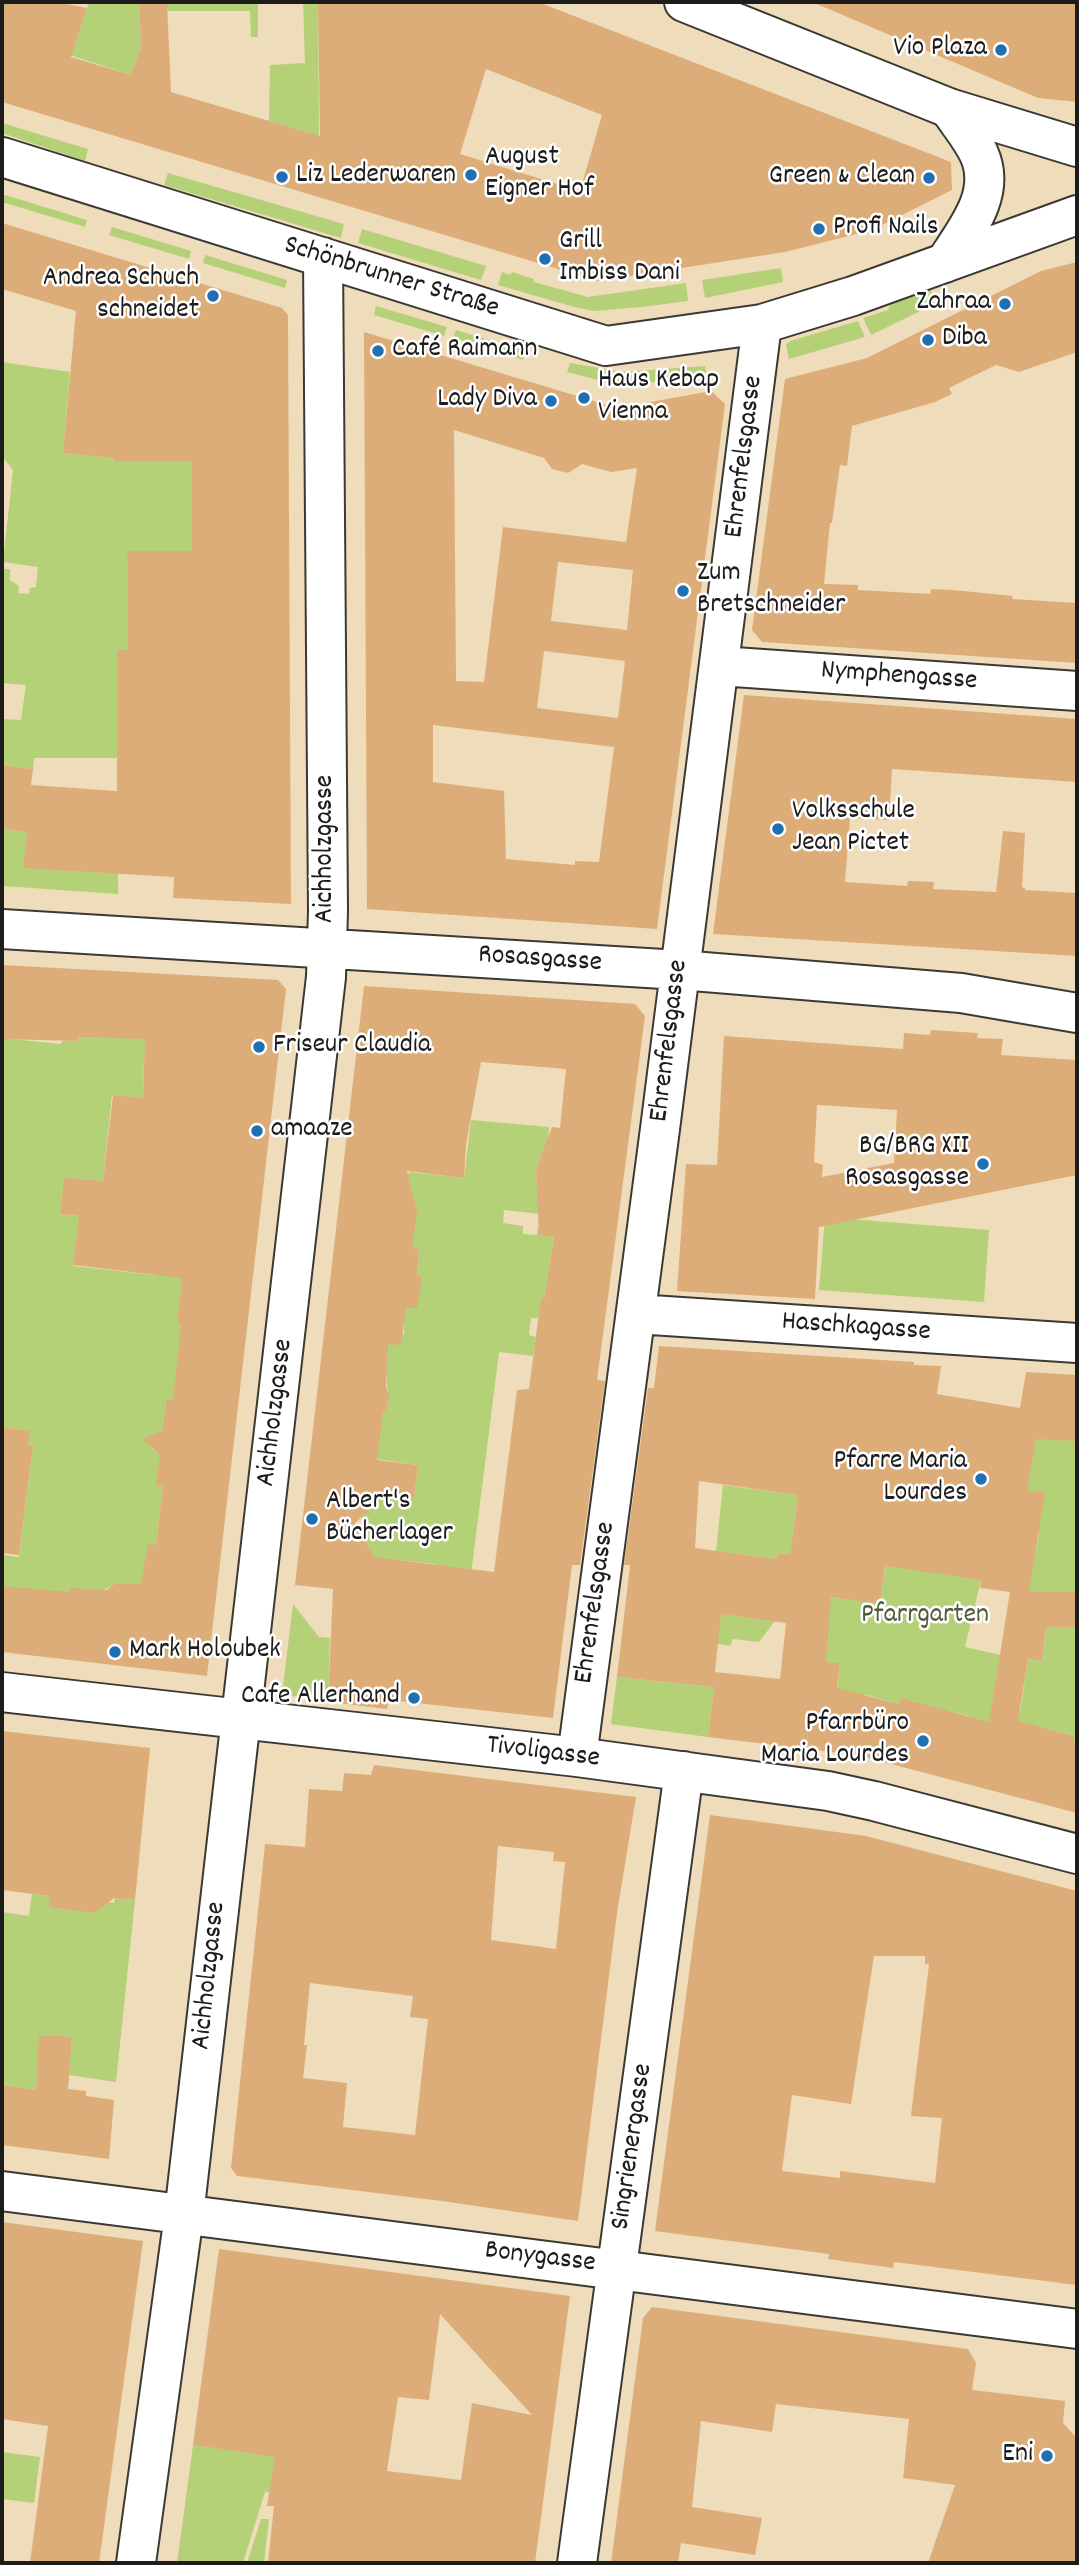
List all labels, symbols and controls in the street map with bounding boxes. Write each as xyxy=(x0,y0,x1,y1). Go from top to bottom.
place label: Vio Plaza xyxy=(893,33,987,67)
marker: Vio Plaza xyxy=(993,42,1009,58)
place label: August Eigner Hof xyxy=(485,142,594,208)
place label: Liz Lederwaren xyxy=(296,160,456,194)
place label: Green & Clean xyxy=(769,161,915,195)
marker: August Eigner Hof xyxy=(463,167,479,183)
marker: Liz Lederwaren xyxy=(274,169,290,185)
marker: Green & Clean xyxy=(921,170,937,186)
place label: Profi Nails xyxy=(833,212,938,246)
marker: Profi Nails xyxy=(811,221,827,237)
place label: Grill Imbiss Dani xyxy=(559,226,680,292)
street label: Schönbrunner Straße xyxy=(279,230,503,328)
marker: Grill Imbiss Dani xyxy=(537,251,553,267)
place label: Andrea Schuch schneidet xyxy=(43,263,199,329)
place label: Zahraa xyxy=(916,287,991,321)
marker: Andrea Schuch schneidet xyxy=(205,288,221,304)
marker: Zahraa xyxy=(997,296,1013,312)
place label: Diba xyxy=(942,323,987,357)
marker: Diba xyxy=(920,332,936,348)
place label: Café Raimann xyxy=(392,334,537,368)
marker: Café Raimann xyxy=(370,343,386,359)
place label: Haus Kebap Vienna xyxy=(598,365,719,431)
street label: Ehrenfelsgasse xyxy=(719,374,773,540)
place label: Lady Diva xyxy=(437,384,537,418)
marker: Haus Kebap Vienna xyxy=(576,390,592,406)
marker: Lady Diva xyxy=(543,393,559,409)
place label: Zum Bretschneider xyxy=(697,558,845,624)
marker: Zum Bretschneider xyxy=(675,583,691,599)
street label: Nymphengasse xyxy=(820,656,978,700)
street label: Aichholzgasse xyxy=(310,775,344,923)
place label: Volksschule Jean Pictet xyxy=(792,796,915,862)
marker: Volksschule Jean Pictet xyxy=(770,821,786,837)
street label: Rosasgasse xyxy=(477,940,603,982)
street label: Ehrenfelsgasse xyxy=(644,958,698,1124)
place label: Friseur Claudia xyxy=(273,1030,431,1064)
marker: Friseur Claudia xyxy=(251,1039,267,1055)
place label: amaaze xyxy=(271,1114,353,1148)
marker: amaaze xyxy=(249,1123,265,1139)
place label: BG/BRG XII Rosasgasse xyxy=(845,1131,969,1197)
marker: BG/BRG XII Rosasgasse xyxy=(975,1156,991,1172)
street label: Haschkagasse xyxy=(780,1307,932,1351)
street label: Aichholzgasse xyxy=(251,1337,303,1489)
place label: Pfarre Maria Lourdes xyxy=(834,1446,967,1512)
marker: Pfarre Maria Lourdes xyxy=(973,1471,989,1487)
place label: Albert's Bücherlager xyxy=(326,1486,453,1552)
marker: Albert's Bücherlager xyxy=(304,1511,320,1527)
street label: Ehrenfelsgasse xyxy=(569,1520,625,1686)
park label: Pfarrgarten xyxy=(861,1600,989,1634)
place label: Mark Holoubek xyxy=(129,1635,281,1669)
marker: Mark Holoubek xyxy=(107,1644,123,1660)
place label: Cafe Allerhand xyxy=(241,1681,400,1715)
marker: Cafe Allerhand xyxy=(406,1690,422,1706)
place label: Pfarrbüro Maria Lourdes xyxy=(761,1708,909,1774)
street label: Tivoligasse xyxy=(485,1730,601,1778)
marker: Pfarrbüro Maria Lourdes xyxy=(915,1733,931,1749)
street label: Aichholzgasse xyxy=(187,1900,235,2052)
street label: Singrienergasse xyxy=(606,2062,662,2232)
street label: Bonygasse xyxy=(483,2236,597,2282)
place label: Eni xyxy=(1002,2439,1033,2473)
marker: Eni xyxy=(1039,2448,1055,2464)

